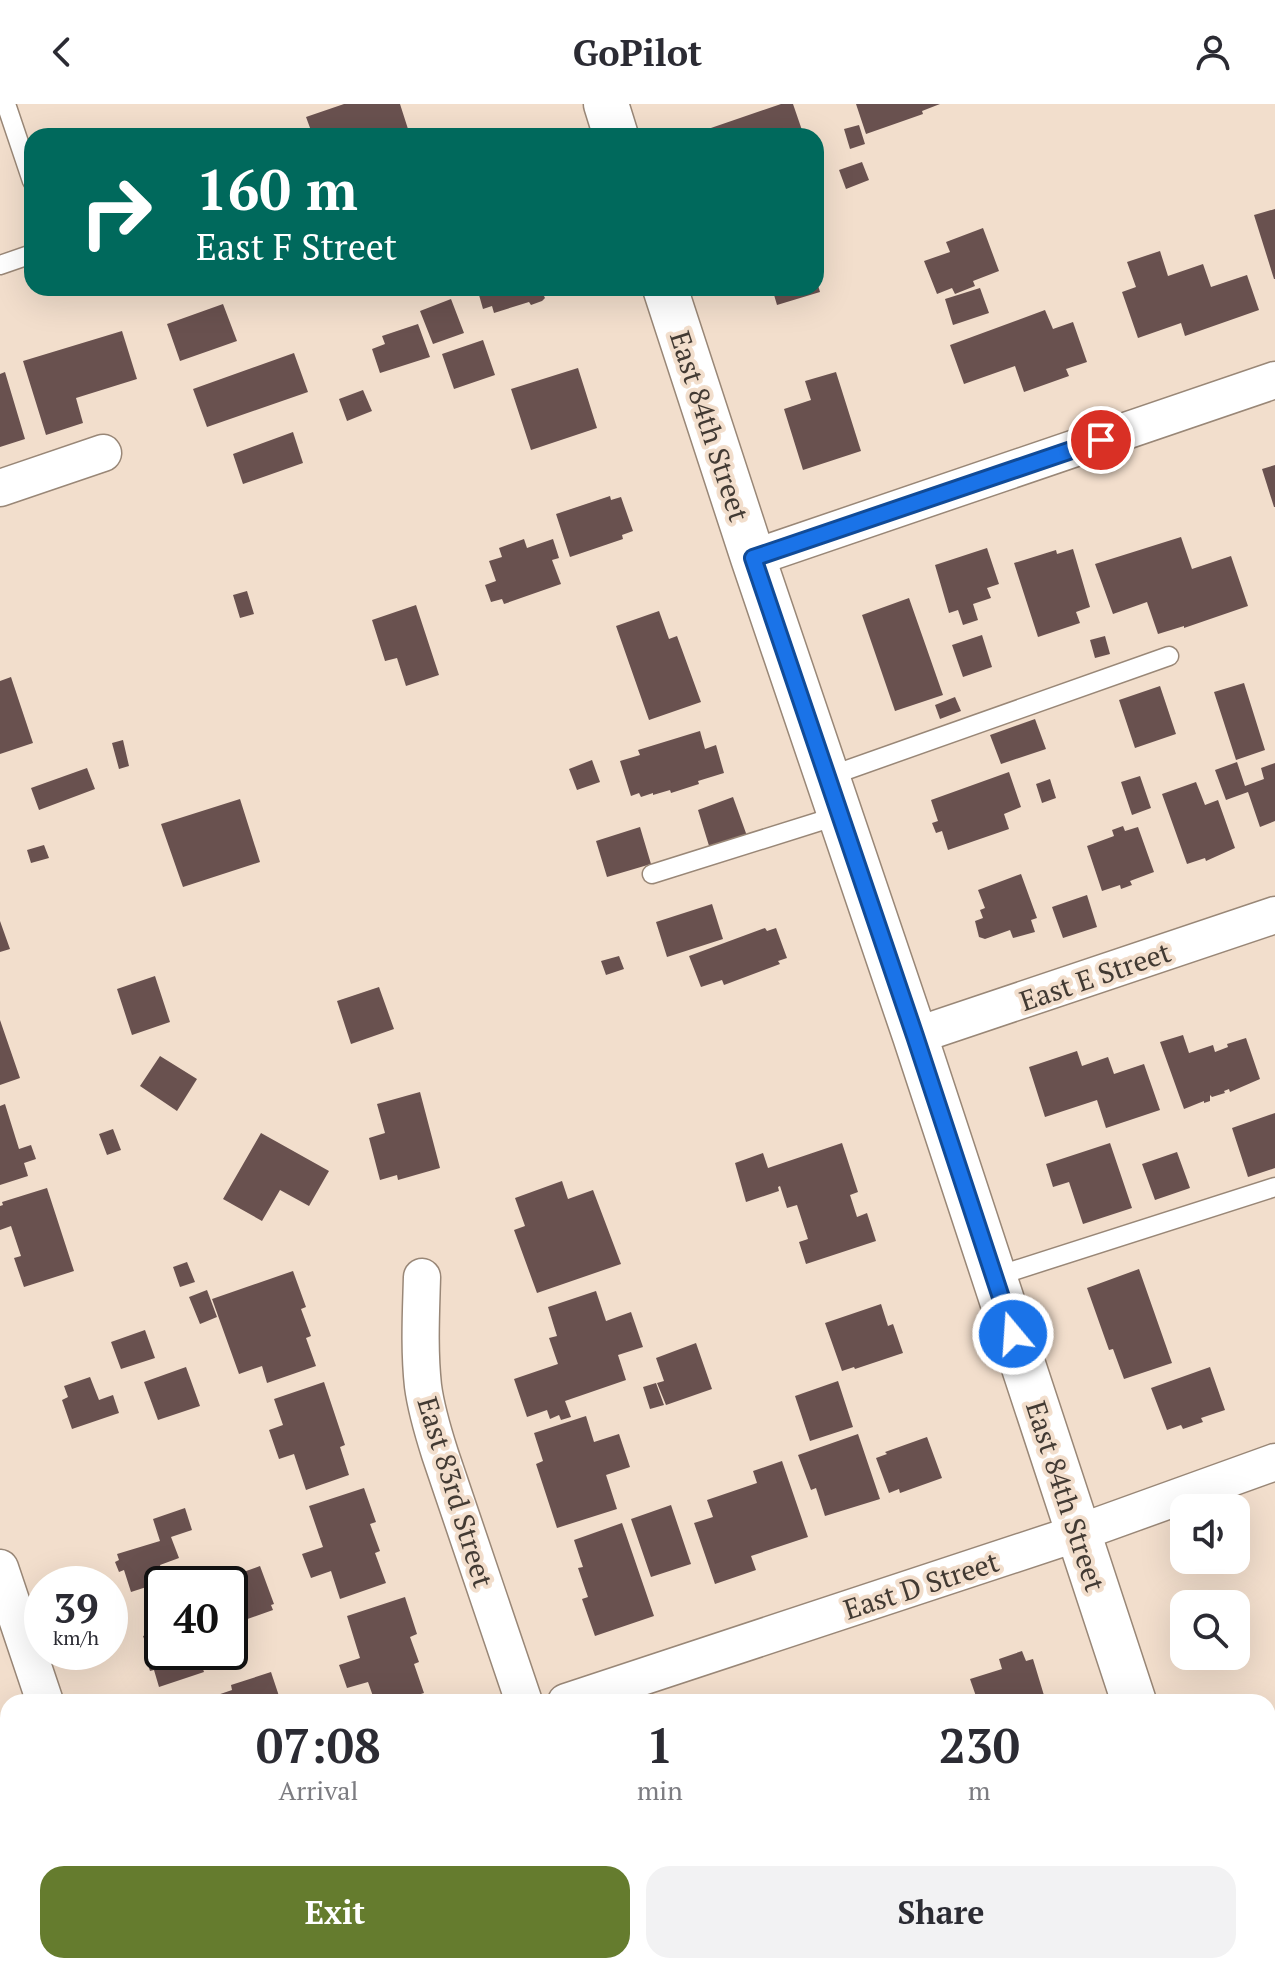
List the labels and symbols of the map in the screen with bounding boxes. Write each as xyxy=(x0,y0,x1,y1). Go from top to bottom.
street label: East 84th Street xyxy=(662,326,758,526)
pin xyxy=(1067,406,1135,474)
street label: East E Street xyxy=(1014,933,1176,1019)
position arrow xyxy=(971,1292,1055,1376)
street label: East 83rd Street xyxy=(409,1392,503,1592)
street label: East 84th Street xyxy=(1018,1396,1114,1596)
street label: East D Street xyxy=(839,1542,1004,1627)
speed limit sign: 40 xyxy=(144,1566,248,1670)

